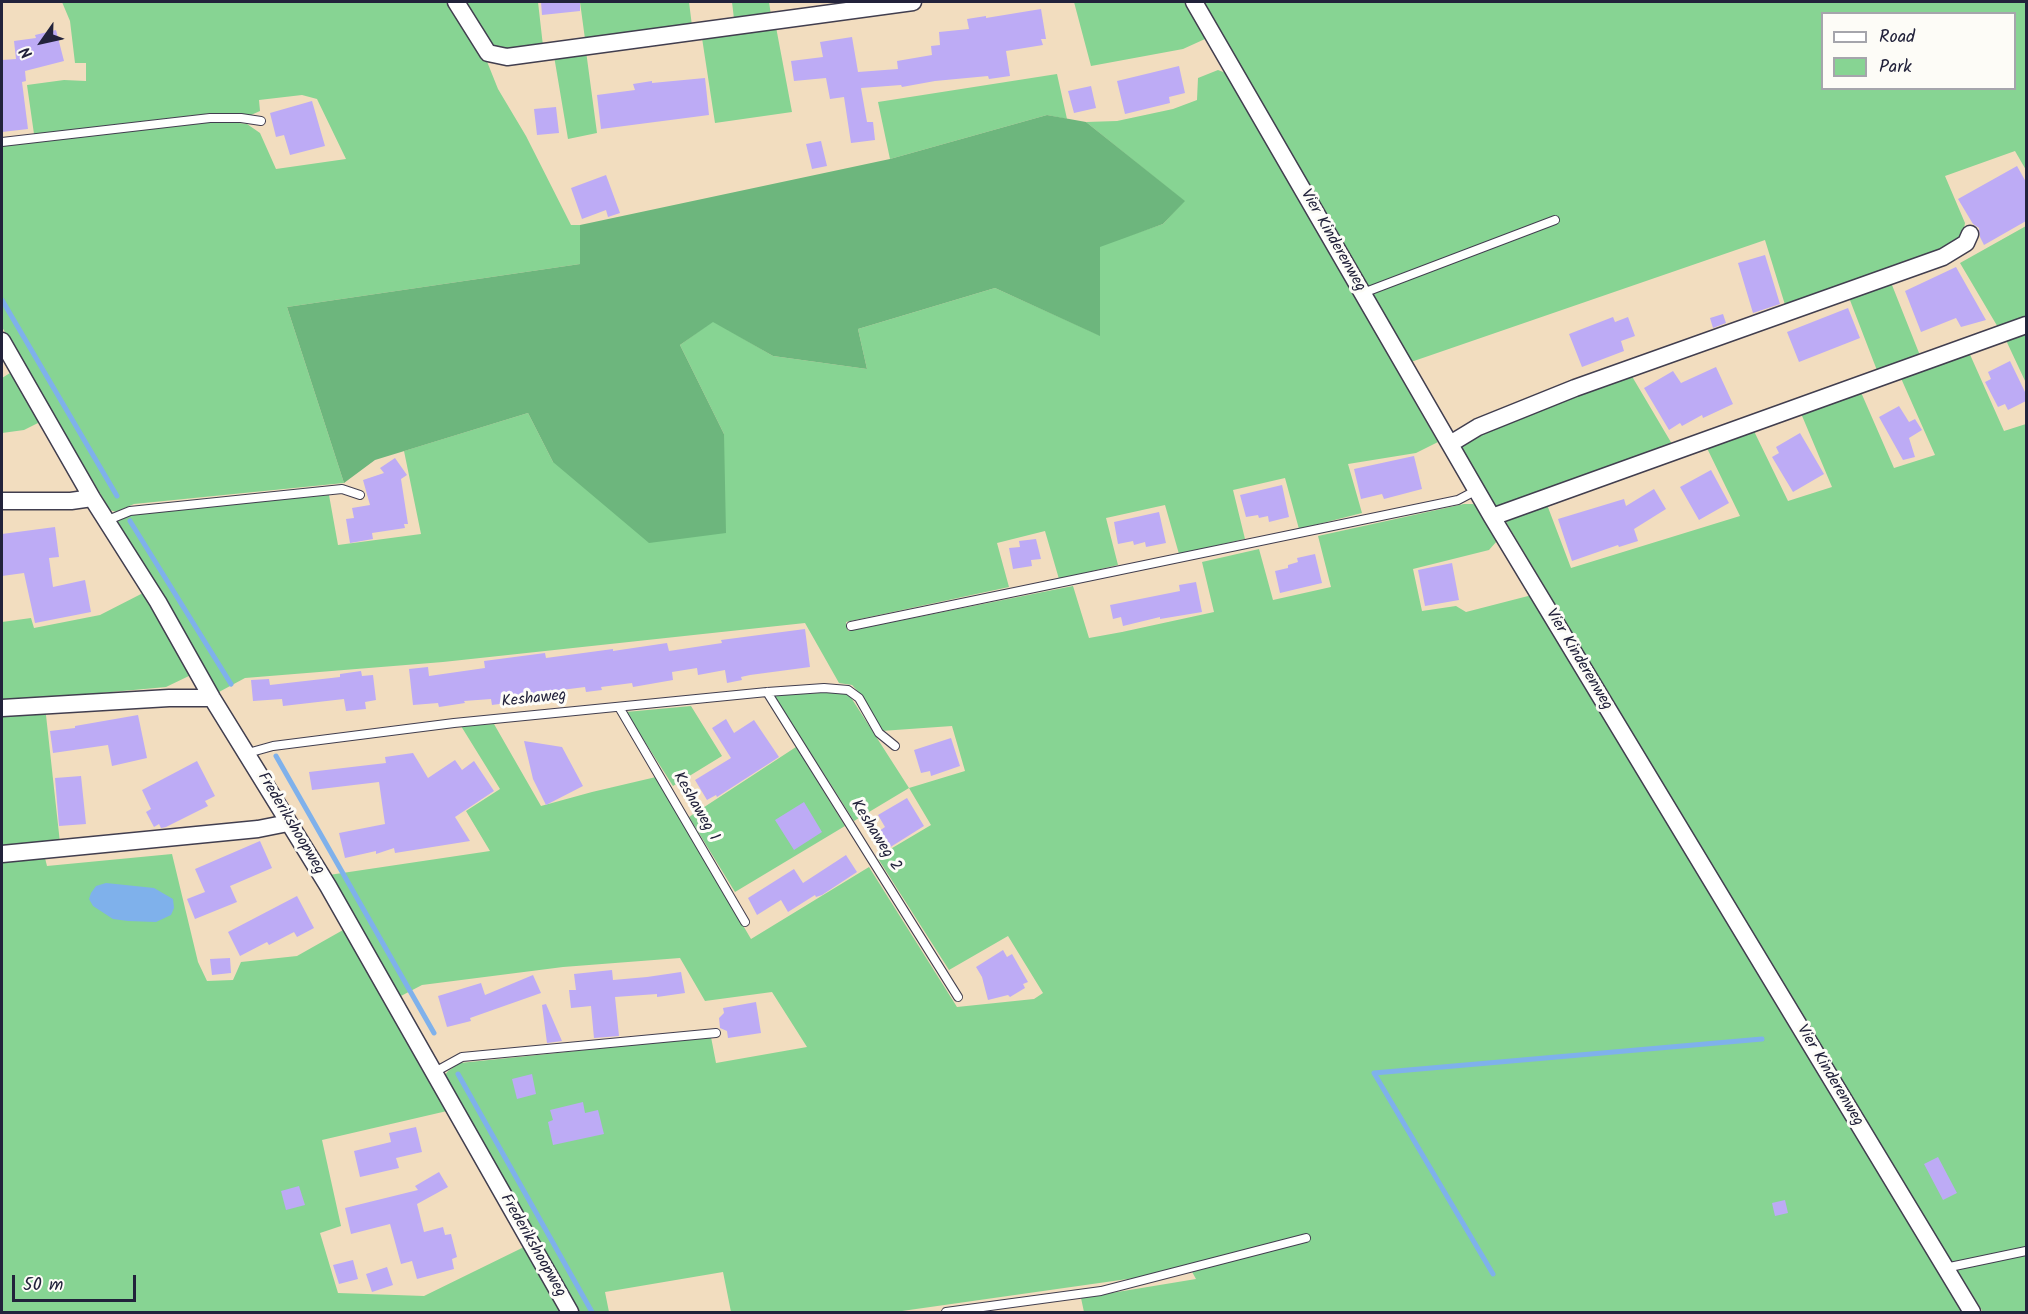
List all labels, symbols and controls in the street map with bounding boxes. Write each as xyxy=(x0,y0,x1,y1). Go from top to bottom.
north arrow xyxy=(12,12,72,72)
legend xyxy=(1821,12,2016,90)
text: Road xyxy=(1879,23,1915,52)
text: N xyxy=(13,41,40,64)
text: Park xyxy=(1879,53,1912,82)
street label: Vier Kinderenweg xyxy=(1295,186,1369,296)
street label: Vier Kinderenweg xyxy=(1540,606,1616,714)
street label: Keshaweg xyxy=(501,687,567,713)
street label: Frederikshoopweg xyxy=(252,769,328,879)
street label: Keshaweg 1 xyxy=(668,769,722,845)
street label: Keshaweg 2 xyxy=(845,797,905,875)
street label: Vier Kinderenweg xyxy=(1791,1022,1867,1130)
street label: Frederikshoopweg xyxy=(495,1191,569,1301)
scale bar xyxy=(15,1263,140,1301)
text: 50 m xyxy=(23,1271,63,1300)

